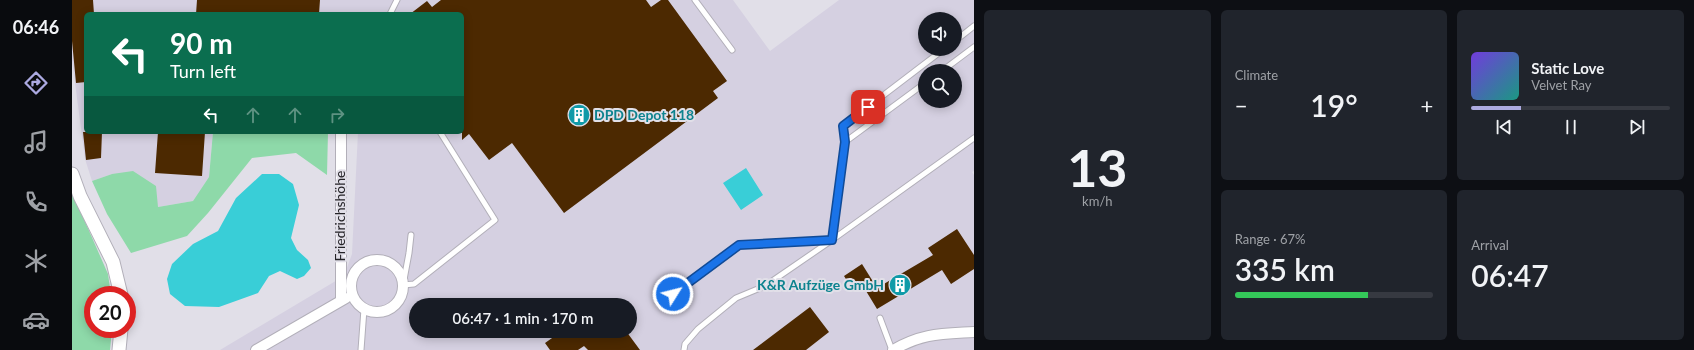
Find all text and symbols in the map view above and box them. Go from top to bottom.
map controls [918,12,962,108]
button: sound [918,12,962,56]
text: 06:46 [13,16,59,38]
text: 90 m [170,26,233,60]
icon: left [104,28,156,80]
text: Static Love [1531,59,1604,77]
text: Turn left [170,60,236,82]
button: search [918,64,962,108]
text: Climate [1235,67,1278,83]
icon: directions [22,69,50,97]
text: Velvet Ray [1531,77,1591,93]
text: 19° [1310,87,1358,123]
pin [851,90,885,124]
text: − [1235,92,1247,119]
text: + [1421,92,1433,119]
icon: arrive [857,96,879,118]
building icon: DPD Depot 118 [566,102,592,128]
icon: left [200,104,222,126]
icon: ahead [242,104,264,126]
icon: ahead [284,104,306,126]
icon: right [326,104,348,126]
place label: DPD Depot 118 [594,106,694,123]
icon: previous [1493,116,1515,138]
icon: pause [1560,116,1582,138]
icon: next [1626,116,1648,138]
icon: music [22,128,50,156]
text: 13 [1067,136,1127,198]
street label: Friedrichshöhe [331,171,348,261]
icon: phone [22,188,50,216]
text: km/h [1082,193,1113,209]
text: Range · 67% [1235,231,1305,247]
text: Arrival [1471,237,1509,253]
icon: climate [22,247,50,275]
text: 335 km [1235,251,1335,287]
text: 06:47 [1471,257,1549,293]
building icon: K&R Aufzüge GmbH [887,272,913,298]
position arrow [652,273,694,315]
place label: K&R Aufzüge GmbH [757,276,884,293]
speed limit sign: 20 [84,286,136,338]
icon: car [22,306,50,334]
text: 06:47 · 1 min · 170 m [453,309,593,327]

